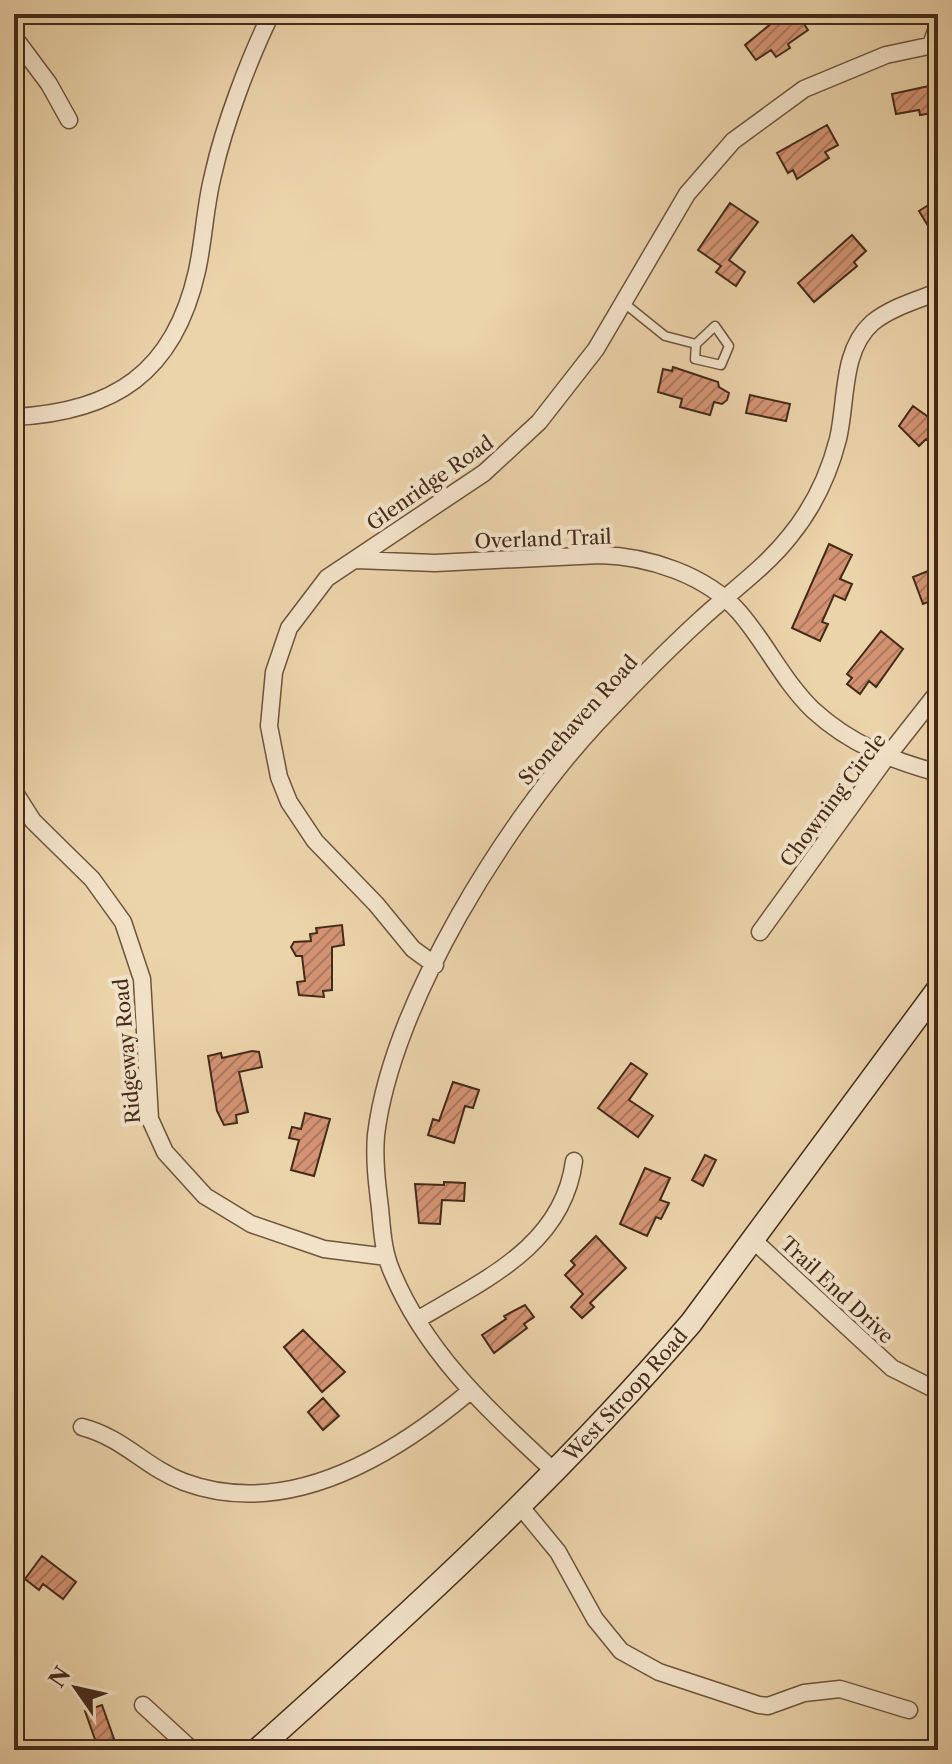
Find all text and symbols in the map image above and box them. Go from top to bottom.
street label: Glenridge Road [362,430,498,536]
street label: Overland Trail [474,525,612,553]
street label: Stonehaven Road [513,650,643,790]
street label: Chowning Circle [775,729,891,871]
street label: Ridgeway Road [109,977,145,1125]
street label: Trail End Drive [776,1232,898,1348]
street label: West Stroop Road [558,1324,692,1467]
north arrow [36,1648,116,1728]
text: N [43,1662,76,1693]

